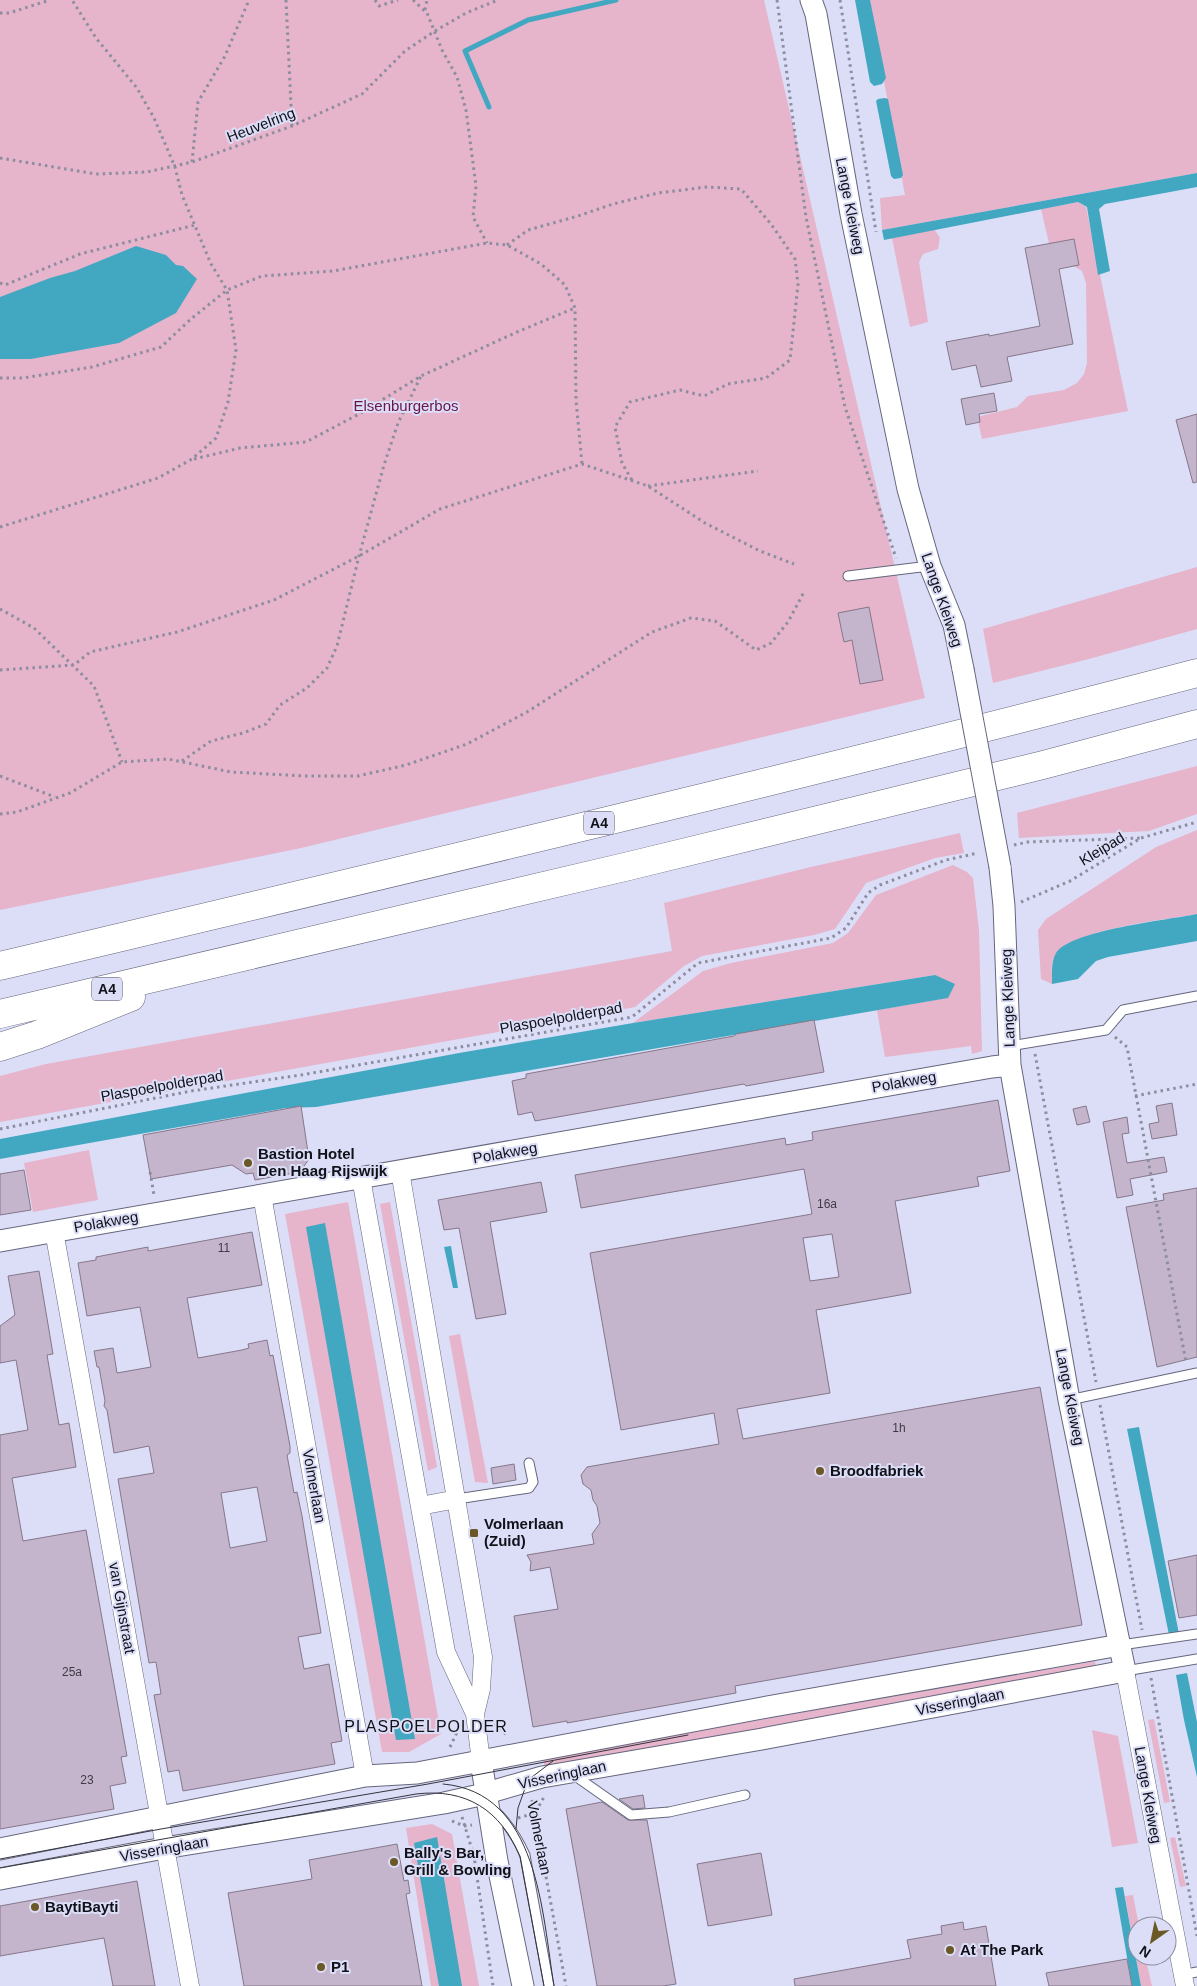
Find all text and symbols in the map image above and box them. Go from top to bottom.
street label: Heuvelring [224,104,297,145]
street label: Lange Kleiweg [833,156,868,256]
park label: Elsenburgerbos [353,397,459,414]
street label: Lange Kleiweg [918,551,967,649]
road number: A4 [584,811,614,834]
street label: Kleipad [1076,828,1128,869]
street label: Lange Kleiweg [997,949,1018,1047]
road number: A4 [92,978,122,1001]
street label: Plaspoelpolderpad [498,998,624,1037]
street label: Plaspoelpolderpad [99,1066,225,1105]
street label: Polakweg [870,1067,937,1096]
street label: Polakweg [471,1138,538,1167]
place label: Bastion Hotel Den Haag Rijswijk [258,1145,388,1179]
marker: Bastion Hotel Den Haag Rijswijk [242,1157,254,1169]
house number: 16a [817,1197,837,1211]
street label: Polakweg [72,1207,139,1236]
house number: 11 [218,1241,231,1255]
street label: Lange Kleiweg [1053,1347,1088,1447]
house number: 1h [892,1421,906,1435]
street label: Volmerlaan [300,1447,329,1524]
place label: Broodfabriek [830,1462,924,1479]
marker: Broodfabriek [814,1465,826,1477]
place label: Volmerlaan (Zuid) [484,1515,564,1549]
marker: Volmerlaan (Zuid) [468,1527,480,1539]
street label: van Gijnstraat [106,1561,139,1656]
house number: 25a [62,1665,82,1679]
street label: Visseringlaan [914,1685,1006,1718]
district label: PLASPOELPOLDER [344,1718,508,1735]
street label: Lange Kleiweg [1132,1745,1165,1845]
street label: Visseringlaan [516,1757,608,1792]
house number: 23 [80,1773,94,1787]
street label: Volmerlaan [524,1799,555,1876]
street label: Visseringlaan [118,1832,210,1865]
place label: Bally's Bar, Grill & Bowling [404,1844,512,1878]
marker: Bally's Bar, Grill & Bowling [388,1856,400,1868]
place label: BaytiBayti [45,1898,118,1915]
marker: BaytiBayti [29,1901,41,1913]
north arrow [1127,1916,1177,1966]
place label: At The Park [960,1941,1044,1958]
text: N [1136,1942,1154,1961]
marker: At The Park [944,1944,956,1956]
place label: P1 [331,1958,349,1975]
marker: P1 [315,1961,327,1973]

